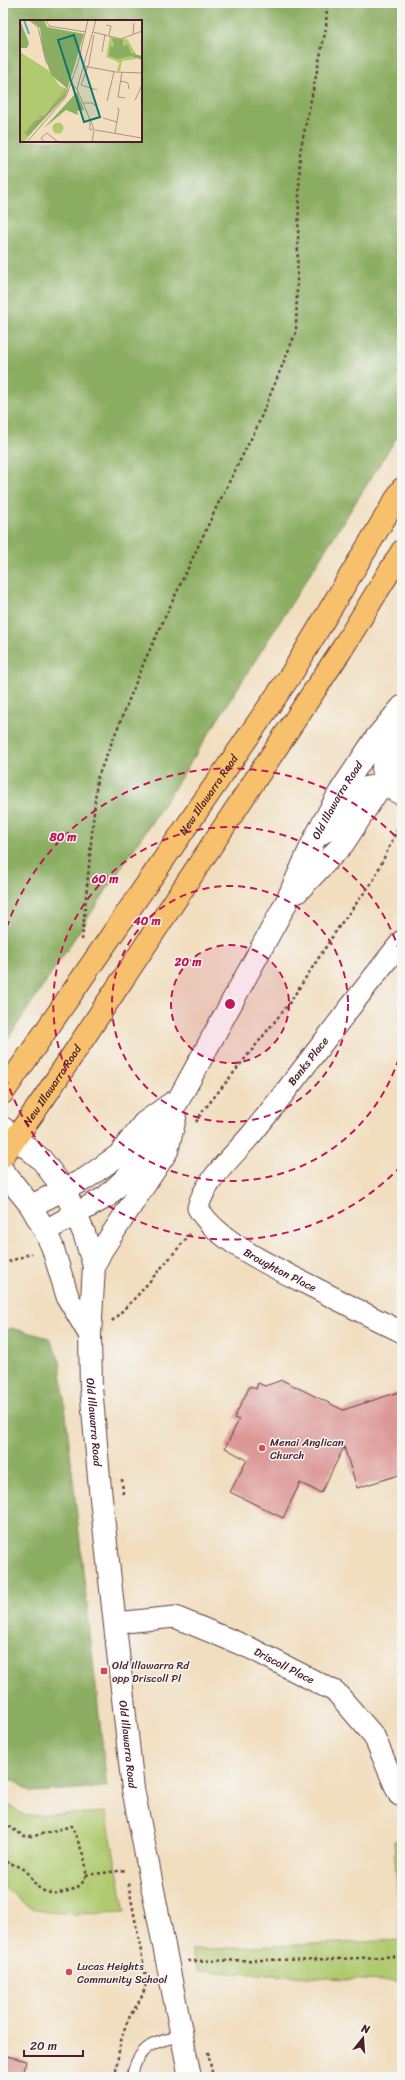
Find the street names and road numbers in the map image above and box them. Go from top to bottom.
street label: New Illawarra Road [174,750,244,839]
street label: Old Illawarra Road [307,756,369,843]
street label: Banks Place [283,1032,334,1090]
street label: New Illawarra Road [18,1040,87,1130]
street label: Broughton Place [240,1243,320,1297]
street label: Old Illawarra Road [81,1378,107,1468]
street label: Driscoll Place [250,1643,318,1690]
street label: Old Illawarra Road [113,1699,142,1790]

